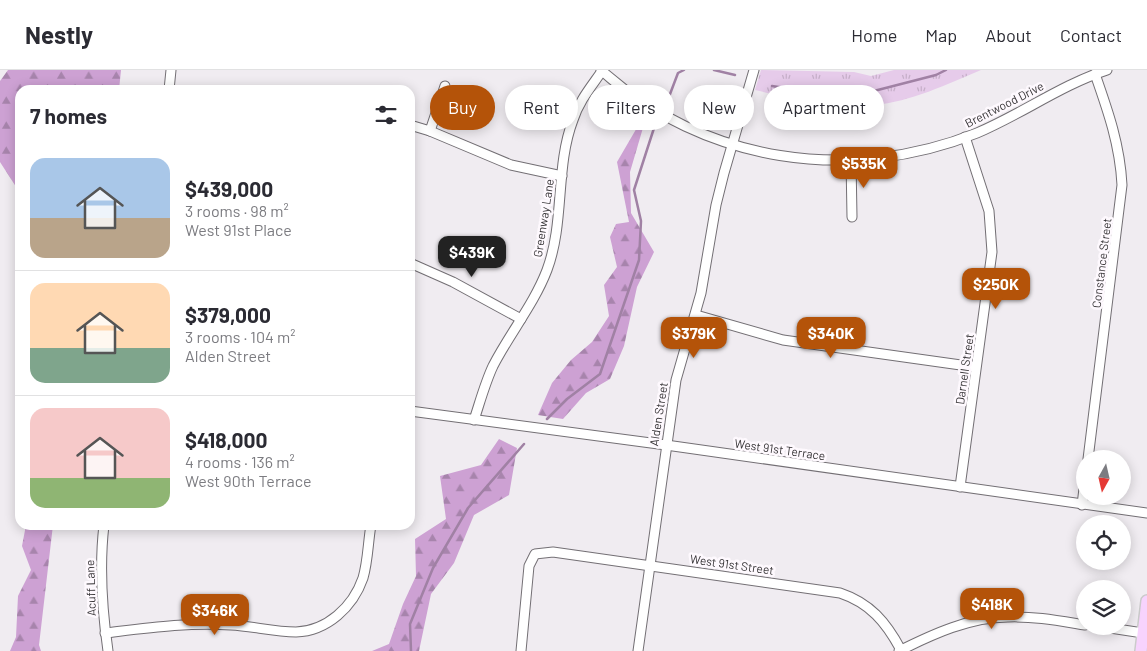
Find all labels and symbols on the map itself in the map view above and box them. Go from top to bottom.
street label: Brentwood Drive [962,78,1046,130]
pin: $535K [829,146,899,189]
street label: Greenway Lane [530,178,556,258]
street label: Constance Street [1089,217,1113,309]
pin: $439K [437,236,507,278]
pin: $250K [961,268,1031,310]
pin: $379K [659,316,729,359]
pin: $340K [796,316,866,359]
street label: Darnell Street [952,333,976,405]
street label: Alden Street [646,381,670,447]
street label: West 91st Terrace [734,436,826,462]
north arrow [1076,450,1131,505]
street label: West 91st Street [689,551,775,577]
street label: Acuff Lane [82,560,98,616]
pin: $418K [957,588,1027,630]
pin: $346K [180,594,250,636]

